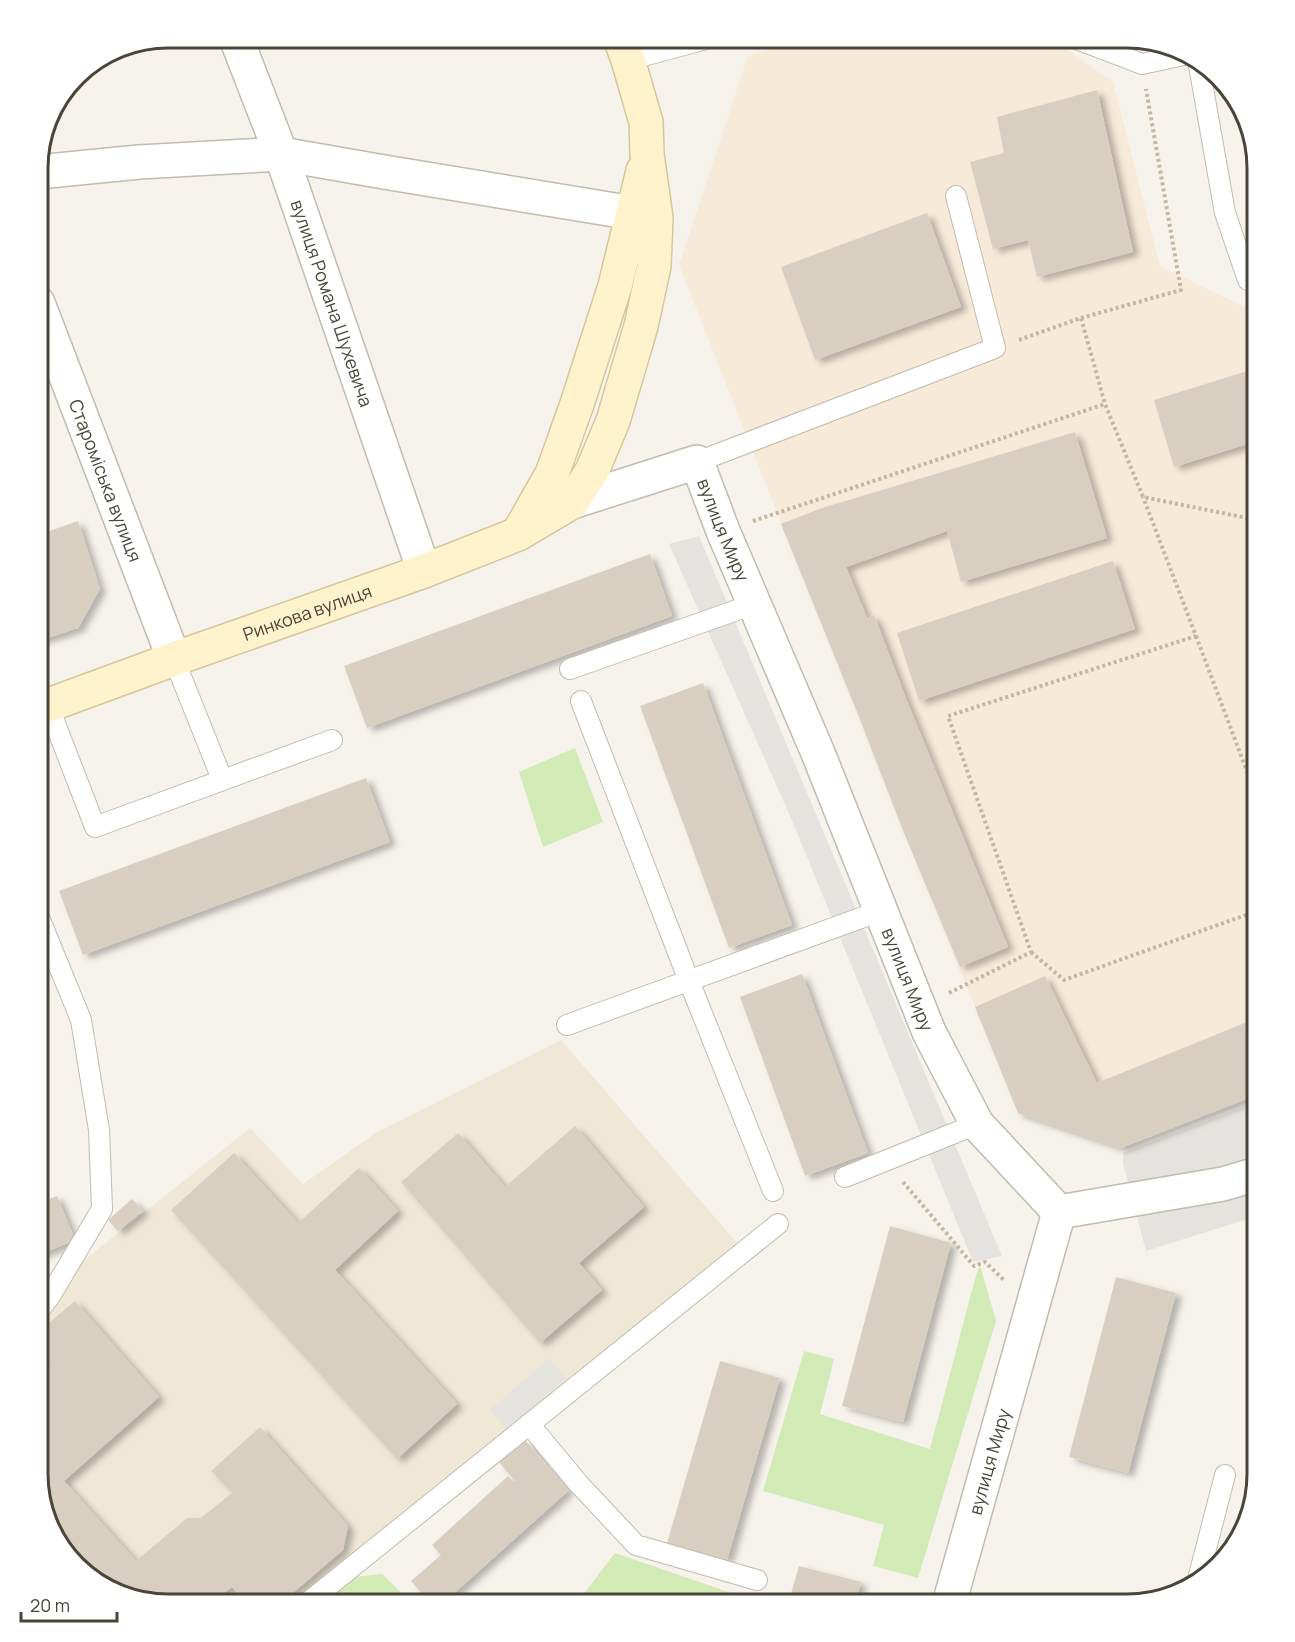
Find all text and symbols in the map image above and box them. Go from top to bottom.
street label: вулиця Романа Шухевича [285,196,379,410]
street label: Староміська вулиця [64,396,148,565]
street label: вулиця Миру [692,475,755,586]
street label: Ринкова вулиця [239,578,375,646]
street label: вулиця Миру [877,924,940,1035]
street label: вулиця Миру [963,1405,1015,1517]
scale bar [21,1585,117,1623]
text: 20 m [30,1593,70,1617]

